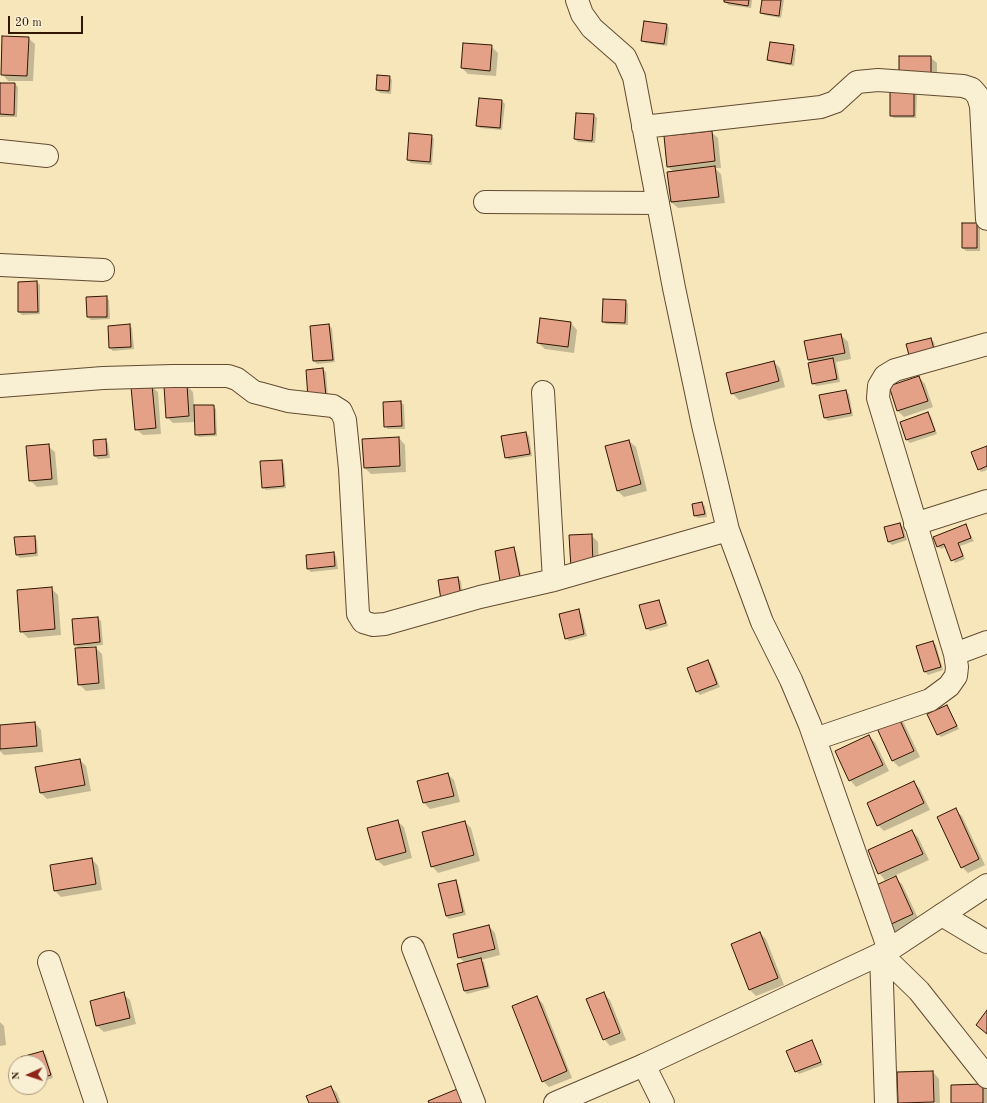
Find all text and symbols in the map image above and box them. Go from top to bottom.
scale bar [10,8,85,34]
text: 20 m [15,17,42,29]
north arrow [8,1055,48,1095]
text: N [11,1071,22,1080]

